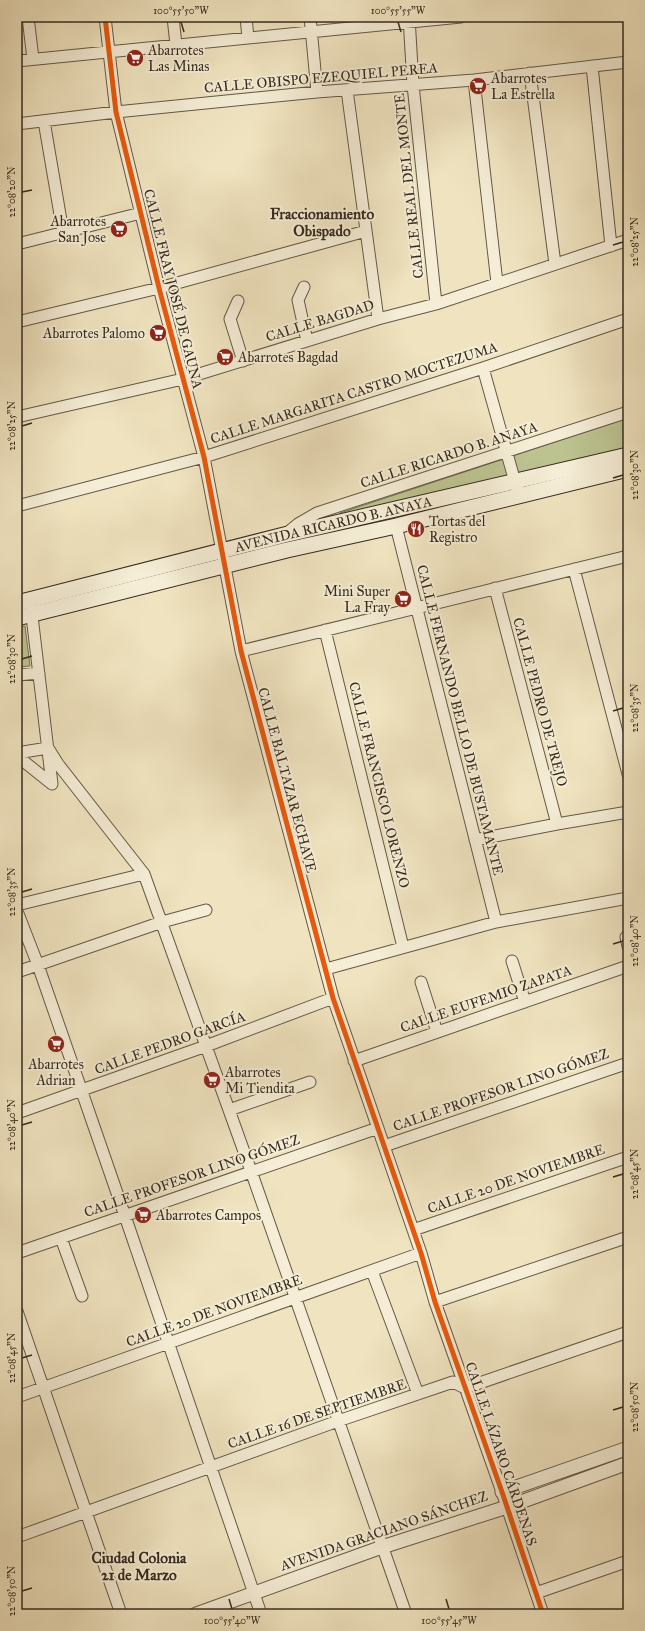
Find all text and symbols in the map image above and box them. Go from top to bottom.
text: 100°55'50"W [153,5,209,17]
text: 100°55'55"W [371,5,426,17]
place label: Abarrotes Las Minas [147,42,209,75]
supermarket icon: Abarrotes Las Minas [125,48,145,68]
street label: CALLE OBISPO EZEQUIEL PEREA [203,59,439,97]
place label: Abarrotes La Estrella [490,70,555,103]
supermarket icon: Abarrotes La Estrella [468,76,488,96]
street label: CALLE REAL DEL MONTE [391,93,427,279]
text: 22°08'20"N [6,166,18,217]
street label: CALLE FRAY JOSÉ DE GAUNA [139,187,208,391]
district label: Fraccionamiento Obispado [270,205,374,241]
place label: Abarrotes San Jose [49,213,106,247]
text: 22°08'25"N [629,217,641,267]
supermarket icon: Abarrotes San Jose [109,219,129,239]
street label: CALLE BAGDAD [264,296,376,346]
supermarket icon: Abarrotes Palomo [148,323,168,343]
place label: Abarrotes Palomo [42,325,145,342]
street label: CALLE MARGARITA CASTRO MOCTEZUMA [208,338,500,448]
supermarket icon: Abarrotes Bagdad [215,347,235,367]
place label: Abarrotes Bagdad [237,349,338,366]
text: 22°08'25"N [6,401,18,451]
street label: CALLE RICARDO B. ANAYA [358,418,540,492]
text: 22°08'30"N [629,449,641,500]
street label: AVENIDA RICARDO B. ANAYA [232,492,434,556]
place label: Tortas del Registro [429,513,486,546]
restaurant icon: Tortas del Registro [406,519,426,539]
street label: CALLE FERNANDO BELLO DE BUSTAMANTE [413,563,507,877]
place label: Mini Super La Fray [324,583,391,616]
supermarket icon: Mini Super La Fray [393,589,413,609]
street label: CALLE PEDRO DE TREJO [508,616,571,789]
text: 22°08'30"N [6,633,18,684]
street label: CALLE FRANCISCO LORENZO [345,680,413,890]
text: 22°08'35"N [629,683,641,732]
street label: CALLE BALTAZAR ECHAVE [254,686,320,874]
text: 22°08'35"N [6,867,18,916]
text: 22°08'40"N [629,915,641,967]
street label: CALLE EUFEMIO ZAPATA [398,961,575,1036]
street label: CALLE PEDRO GARCÍA [92,1006,248,1078]
supermarket icon: Abarrotes Adrian [46,1034,66,1054]
street label: CALLE PROFESOR LINO GÓMEZ [390,1043,611,1135]
place label: Abarrotes Adrian [27,1056,84,1089]
place label: Abarrotes Mi Tiendita [224,1064,295,1097]
supermarket icon: Abarrotes Mi Tiendita [202,1070,222,1090]
text: 22°08'40"N [6,1099,18,1151]
street label: CALLE PROFESOR LINO GÓMEZ [81,1129,302,1221]
street label: CALLE 20 DE NOVIEMBRE [425,1141,607,1217]
text: 22°08'45"N [629,1148,641,1199]
supermarket icon: Abarrotes Campos [133,1205,153,1225]
place label: Abarrotes Campos [155,1207,261,1224]
street label: CALLE 20 DE NOVIEMBRE [124,1271,304,1351]
text: 22°08'45"N [6,1332,18,1383]
street label: CALLE LÁZARO CÁRDENAS [462,1359,542,1548]
street label: CALLE 16 DE SEPTIEMBRE [225,1375,409,1453]
text: 22°08'50"N [629,1381,641,1432]
street label: AVENIDA GRACIANO SÁNCHEZ [276,1485,490,1575]
district label: Ciudad Colonia 21 de Marzo [92,1549,187,1584]
text: 22°08'50"N [6,1565,18,1616]
text: 100°55'40"W [204,1615,261,1627]
text: 100°55'45"W [421,1615,477,1627]

